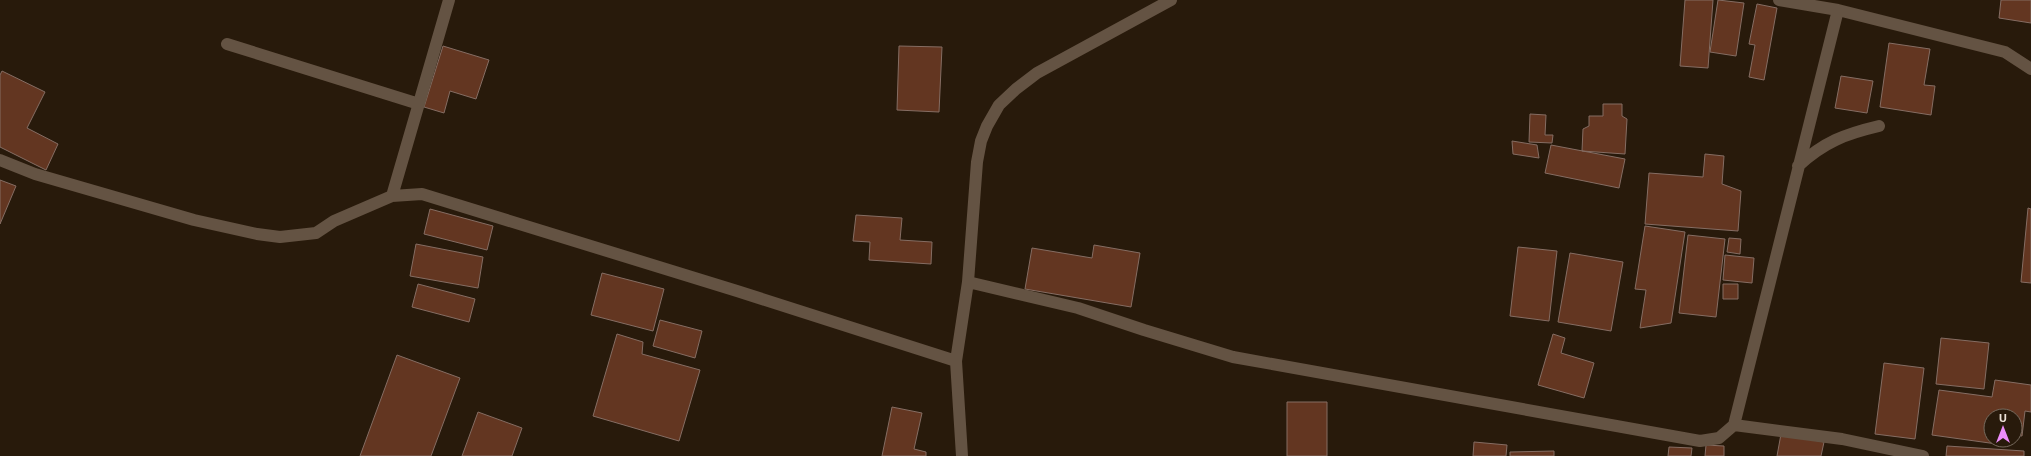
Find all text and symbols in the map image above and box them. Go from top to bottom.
north arrow [1983,408,2023,448]
text: U [1999,410,2007,425]

